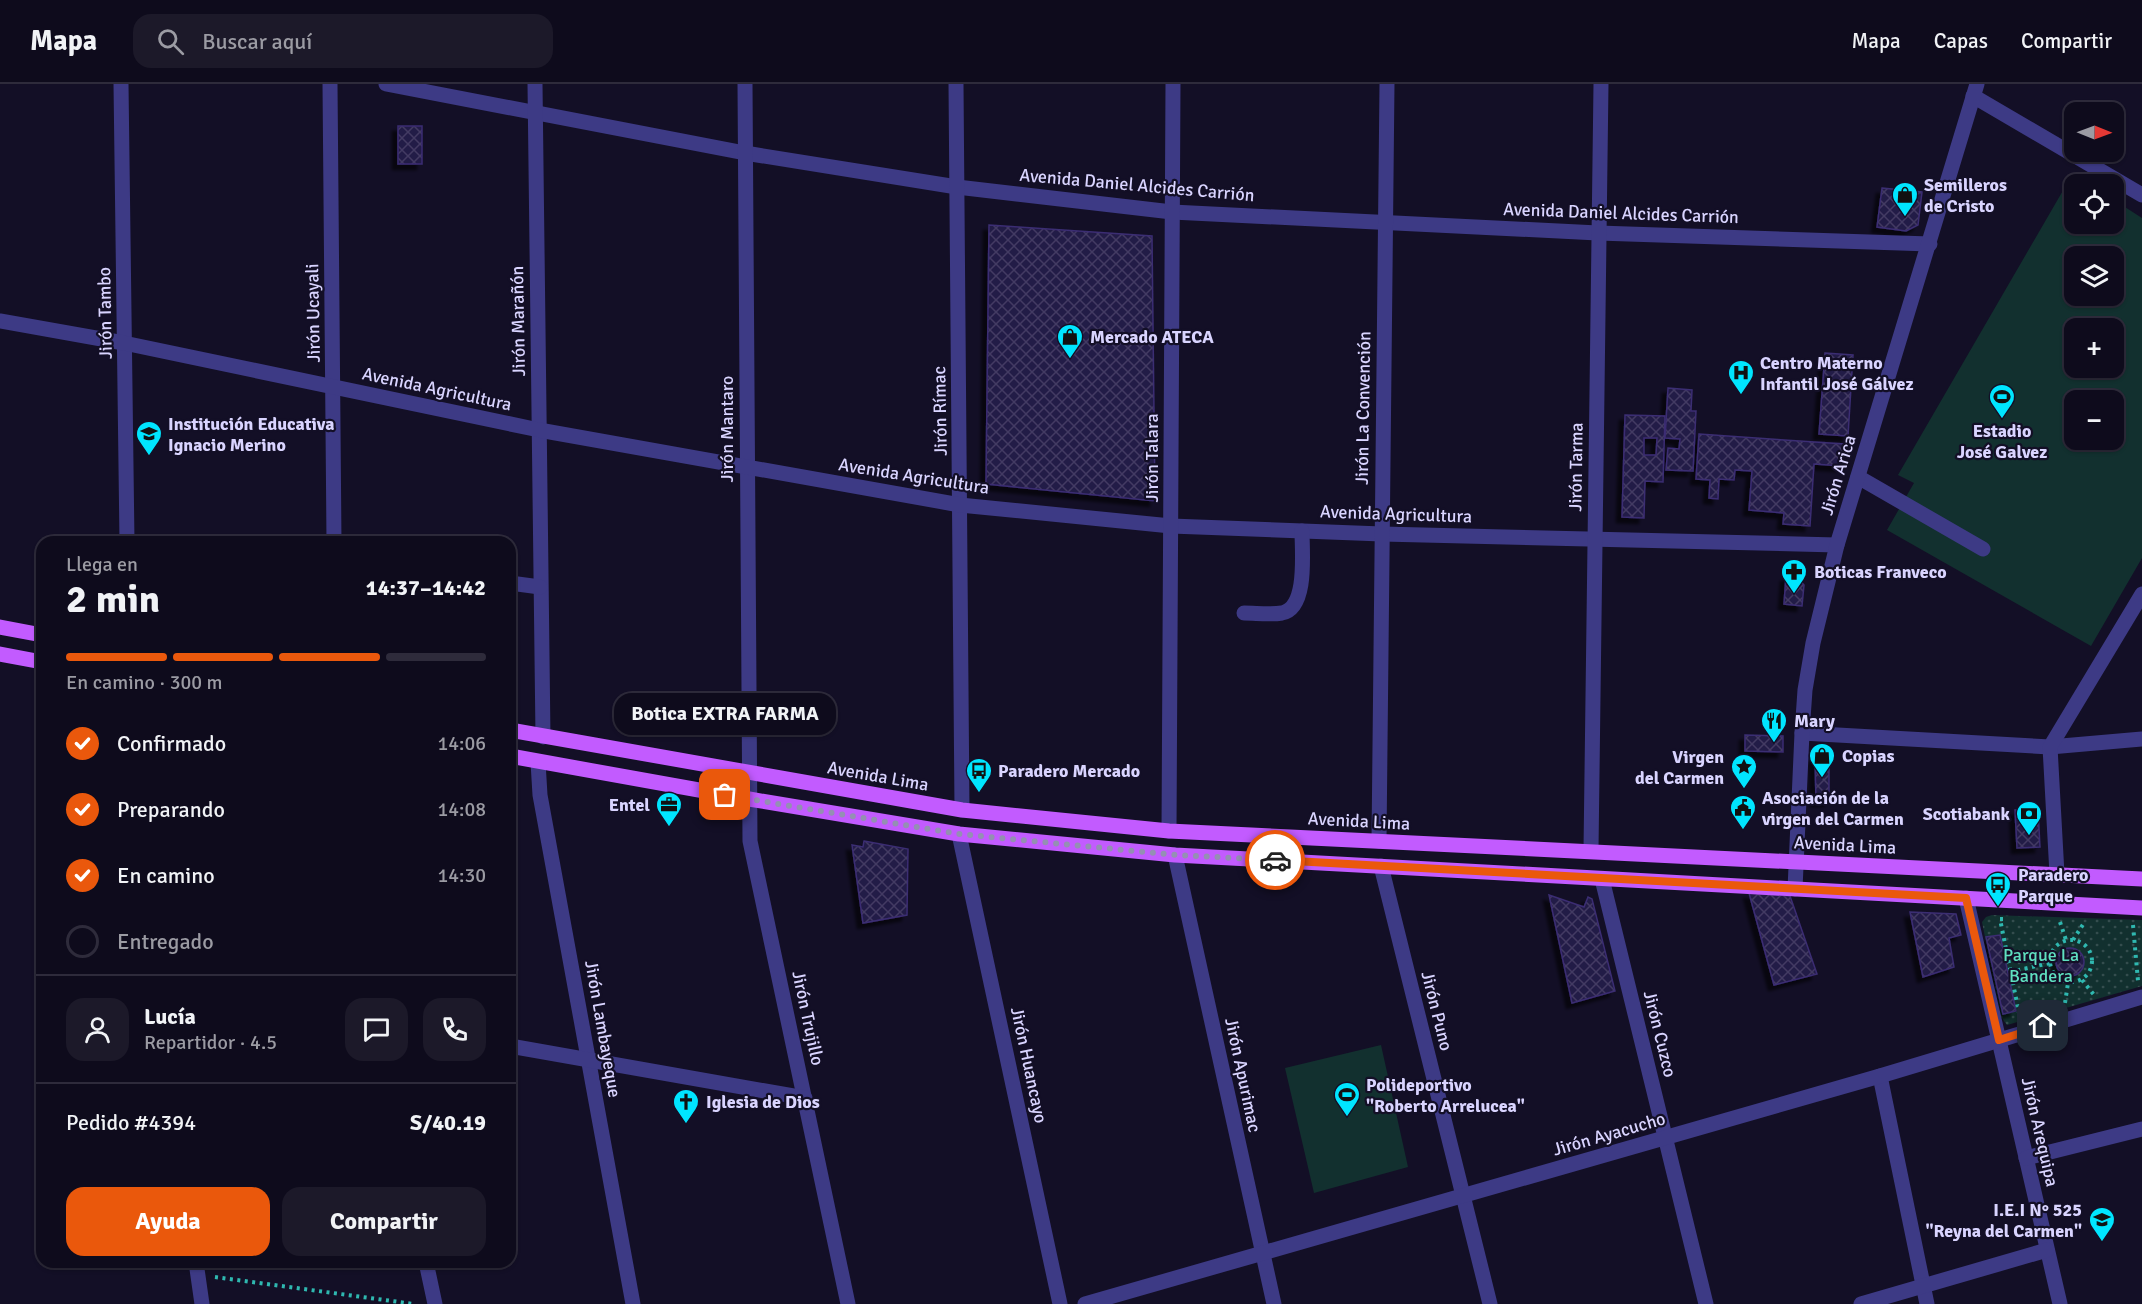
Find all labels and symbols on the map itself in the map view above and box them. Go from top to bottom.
north arrow [2064,102,2124,162]
street label: Avenida Daniel Alcides Carrión [1019,164,1255,206]
place label: Semilleros de Cristo [1924,174,2007,217]
shop icon: Semilleros de Cristo [1890,180,1920,218]
street label: Avenida Daniel Alcides Carrión [1503,198,1739,228]
street label: Jirón Ucayali [301,263,325,363]
street label: Jirón Marañón [506,265,530,377]
street label: Jirón Tambo [93,267,117,359]
shop icon: Mercado ATECA [1055,322,1085,360]
place label: Mercado ATECA [1090,326,1214,348]
street label: Jirón La Convención [1351,331,1375,485]
place label: Centro Materno Infantil José Gálvez [1760,352,1914,395]
hospital icon: Centro Materno Infantil José Gálvez [1726,358,1756,396]
street label: Avenida Agricultura [360,362,514,416]
street label: Jirón Rímac [928,366,952,456]
street label: Jirón Mantaro [716,376,738,482]
sports icon: Estadio José Galvez [1987,382,2017,420]
place label: Institución Educativa Ignacio Merino [168,413,335,456]
street label: Jirón Talara [1141,413,1163,503]
school or university icon: Institución Educativa Ignacio Merino [134,419,164,457]
place label: Estadio José Galvez [1957,420,2047,463]
street label: Jirón Tarma [1564,422,1588,512]
street label: Jirón Arica [1815,432,1861,518]
street label: Avenida Agricultura [837,453,991,499]
street label: Avenida Agricultura [1320,500,1472,528]
pharmacy icon: Boticas Franveco [1779,557,1809,595]
place label: Boticas Franveco [1814,561,1947,583]
callout: Botica EXTRA FARMA [614,693,836,735]
restaurant icon: Mary [1759,706,1789,744]
place label: Mary [1794,710,1835,732]
shop icon: Copias [1807,741,1837,779]
place label: Copias [1842,745,1895,767]
place label: Virgen del Carmen [1635,746,1724,789]
place icon: Virgen del Carmen [1729,752,1759,790]
street label: Avenida Lima [826,756,930,796]
bus stop icon: Paradero Mercado [964,756,994,794]
place label: Paradero Mercado [998,760,1140,782]
pin [699,769,750,820]
place label: Asociación de la virgen del Carmen [1761,787,1904,830]
office icon: Entel [654,790,684,828]
public building icon: Asociación de la virgen del Carmen [1728,793,1758,831]
place label: Entel [609,794,650,816]
bank icon: Scotiabank [2014,799,2044,837]
place label: Scotiabank [1923,803,2011,825]
street label: Avenida Lima [1307,807,1411,835]
courier [1245,830,1305,890]
street label: Avenida Lima [1793,831,1897,859]
place label: Paradero Parque [2018,864,2089,907]
bus stop icon: Paradero Parque [1983,870,2013,908]
park label: Parque La Bandera [2003,944,2079,987]
street label: Jirón Lambayeque [580,959,626,1099]
street label: Jirón Trujillo [787,969,829,1067]
street label: Jirón Puno [1416,969,1458,1053]
street label: Jirón Cuzco [1639,988,1681,1080]
pin [2017,1000,2068,1051]
street label: Jirón Huancayo [1006,1005,1052,1125]
street label: Jirón Apurimac [1220,1016,1266,1134]
place label: Polideportivo "Roberto Arrelucea" [1366,1074,1525,1117]
street label: Jirón Arequipa [2017,1075,2063,1189]
sports icon: Polideportivo "Roberto Arrelucea" [1332,1080,1362,1118]
church icon: Iglesia de Dios [671,1087,701,1125]
place label: Iglesia de Dios [706,1091,820,1113]
street label: Jirón Ayacucho [1550,1107,1668,1161]
place label: I.E.I N° 525 "Reyna del Carmen" [1925,1199,2082,1242]
school or university icon: I.E.I N° 525 "Reyna del Carmen" [2087,1205,2117,1243]

